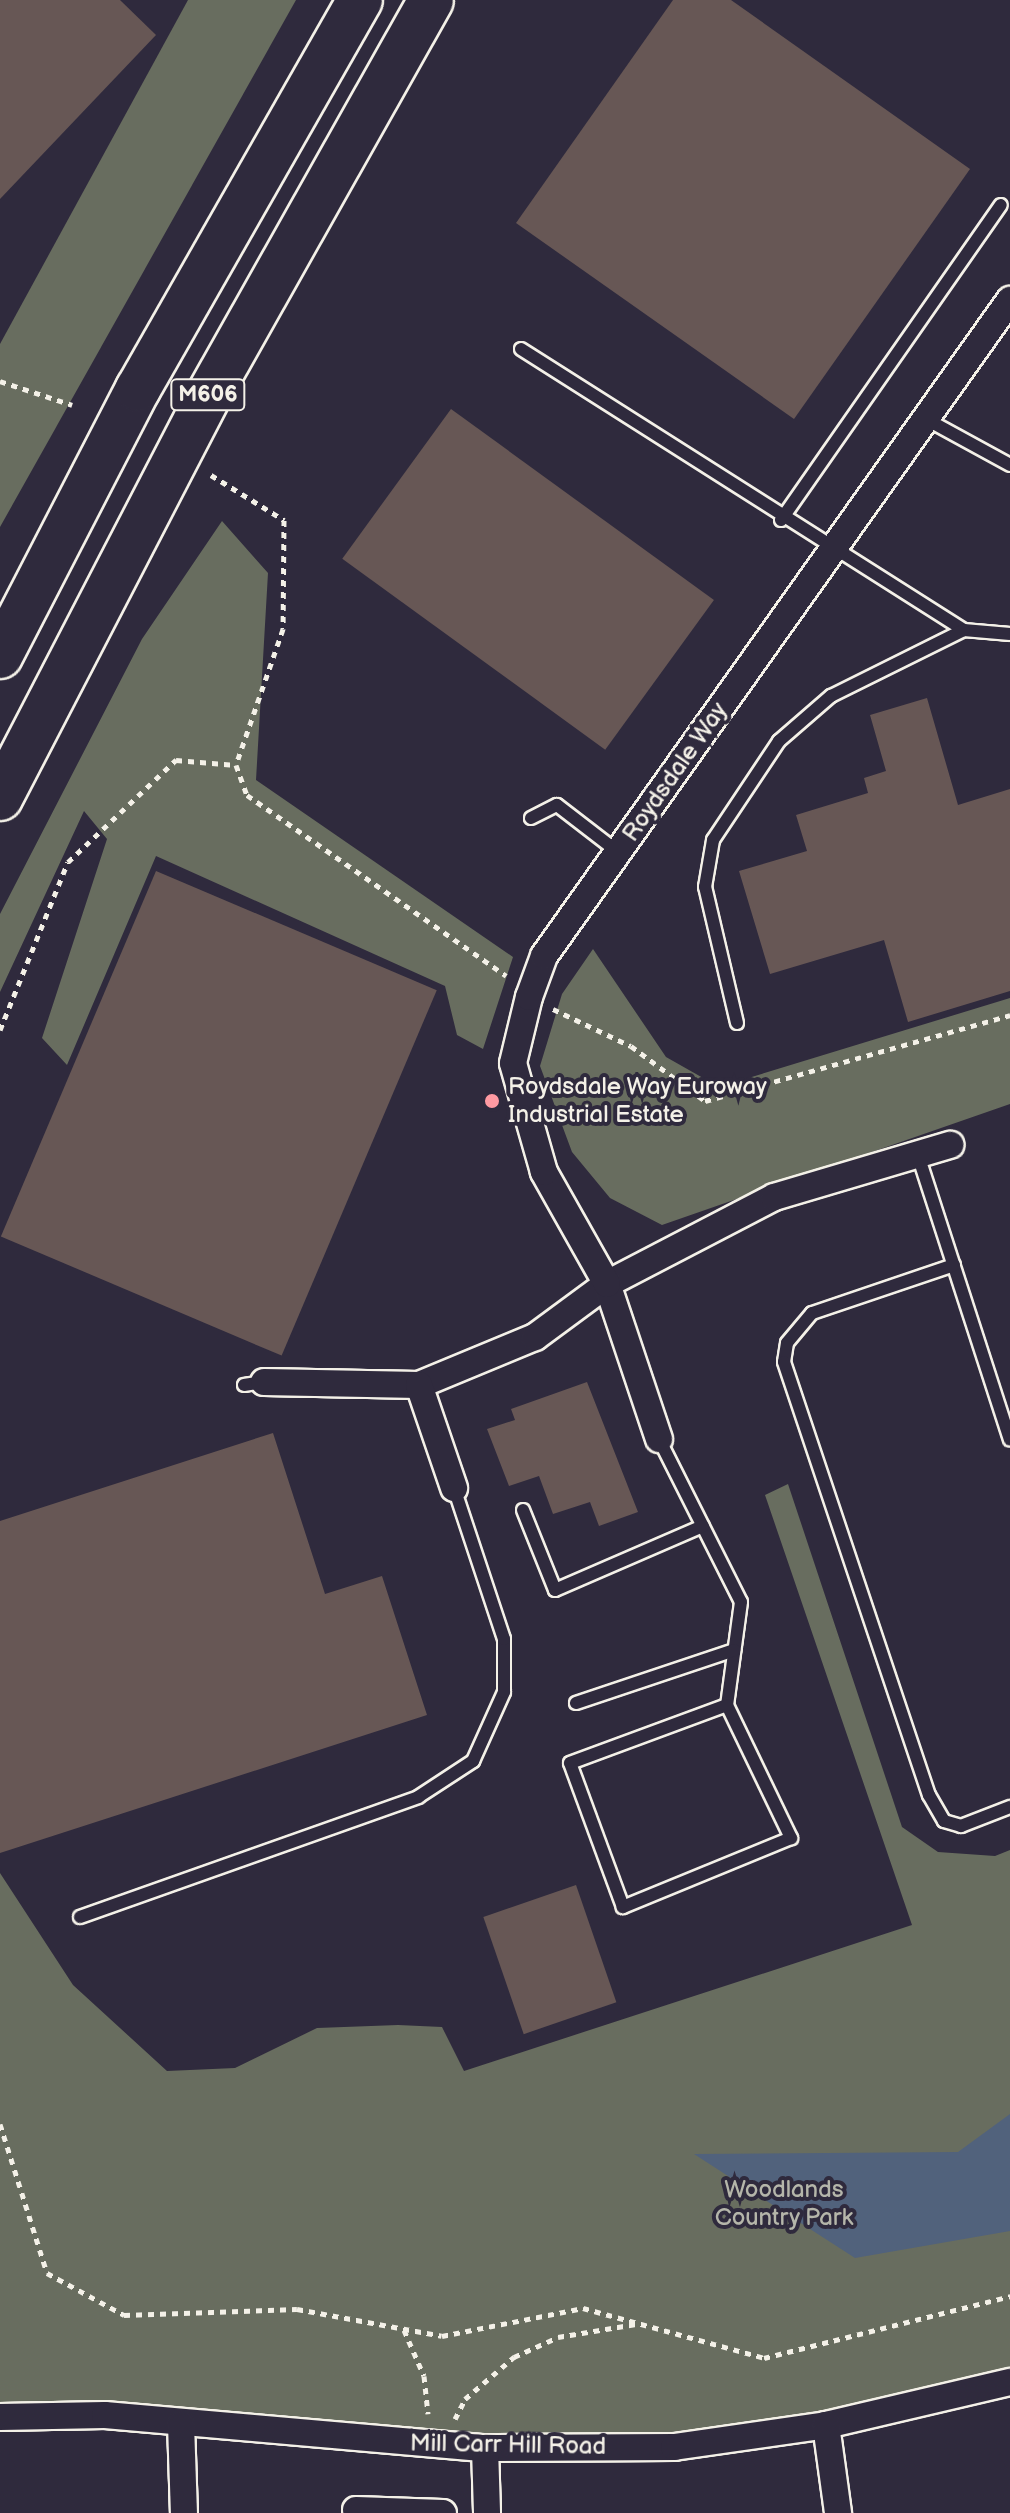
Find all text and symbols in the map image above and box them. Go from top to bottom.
road number: M606 [170,377,246,413]
street label: Roydsdale Way [616,696,734,848]
place label: Roydsdale Way Euroway Industrial Estate [508,1073,769,1129]
marker: Roydsdale Way Euroway Industrial Estate [483,1092,501,1110]
park label: Woodlands Country Park [714,2176,854,2232]
street label: Mill Carr Hill Road [410,2429,606,2461]

